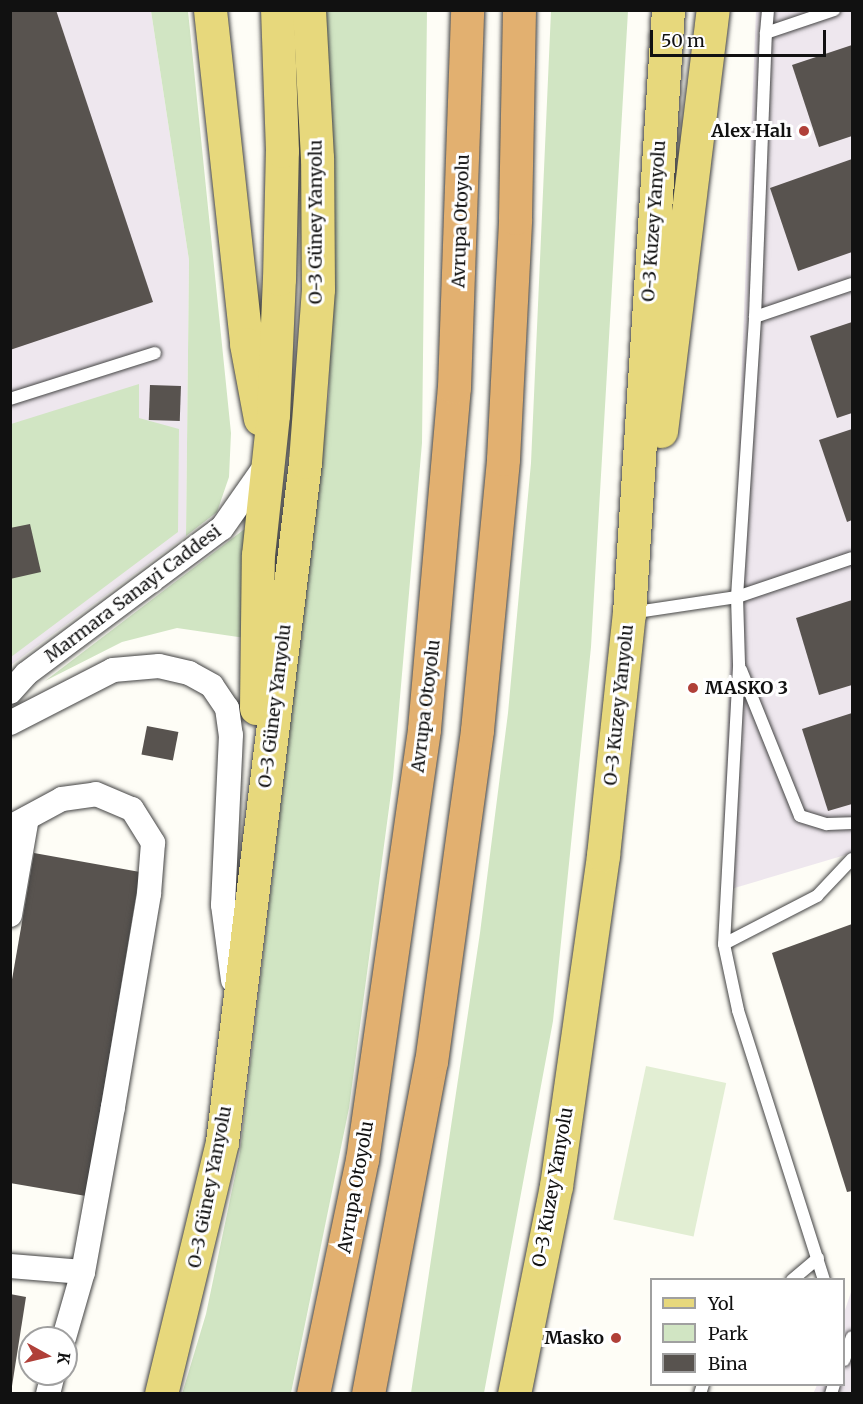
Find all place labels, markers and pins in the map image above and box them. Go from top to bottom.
place label: Alex Halı [711,120,792,142]
marker: Alex Halı [797,124,811,138]
place label: MASKO 3 [705,677,788,699]
marker: MASKO 3 [686,681,700,695]
place label: Masko [544,1327,604,1349]
marker: Masko [609,1331,623,1345]

